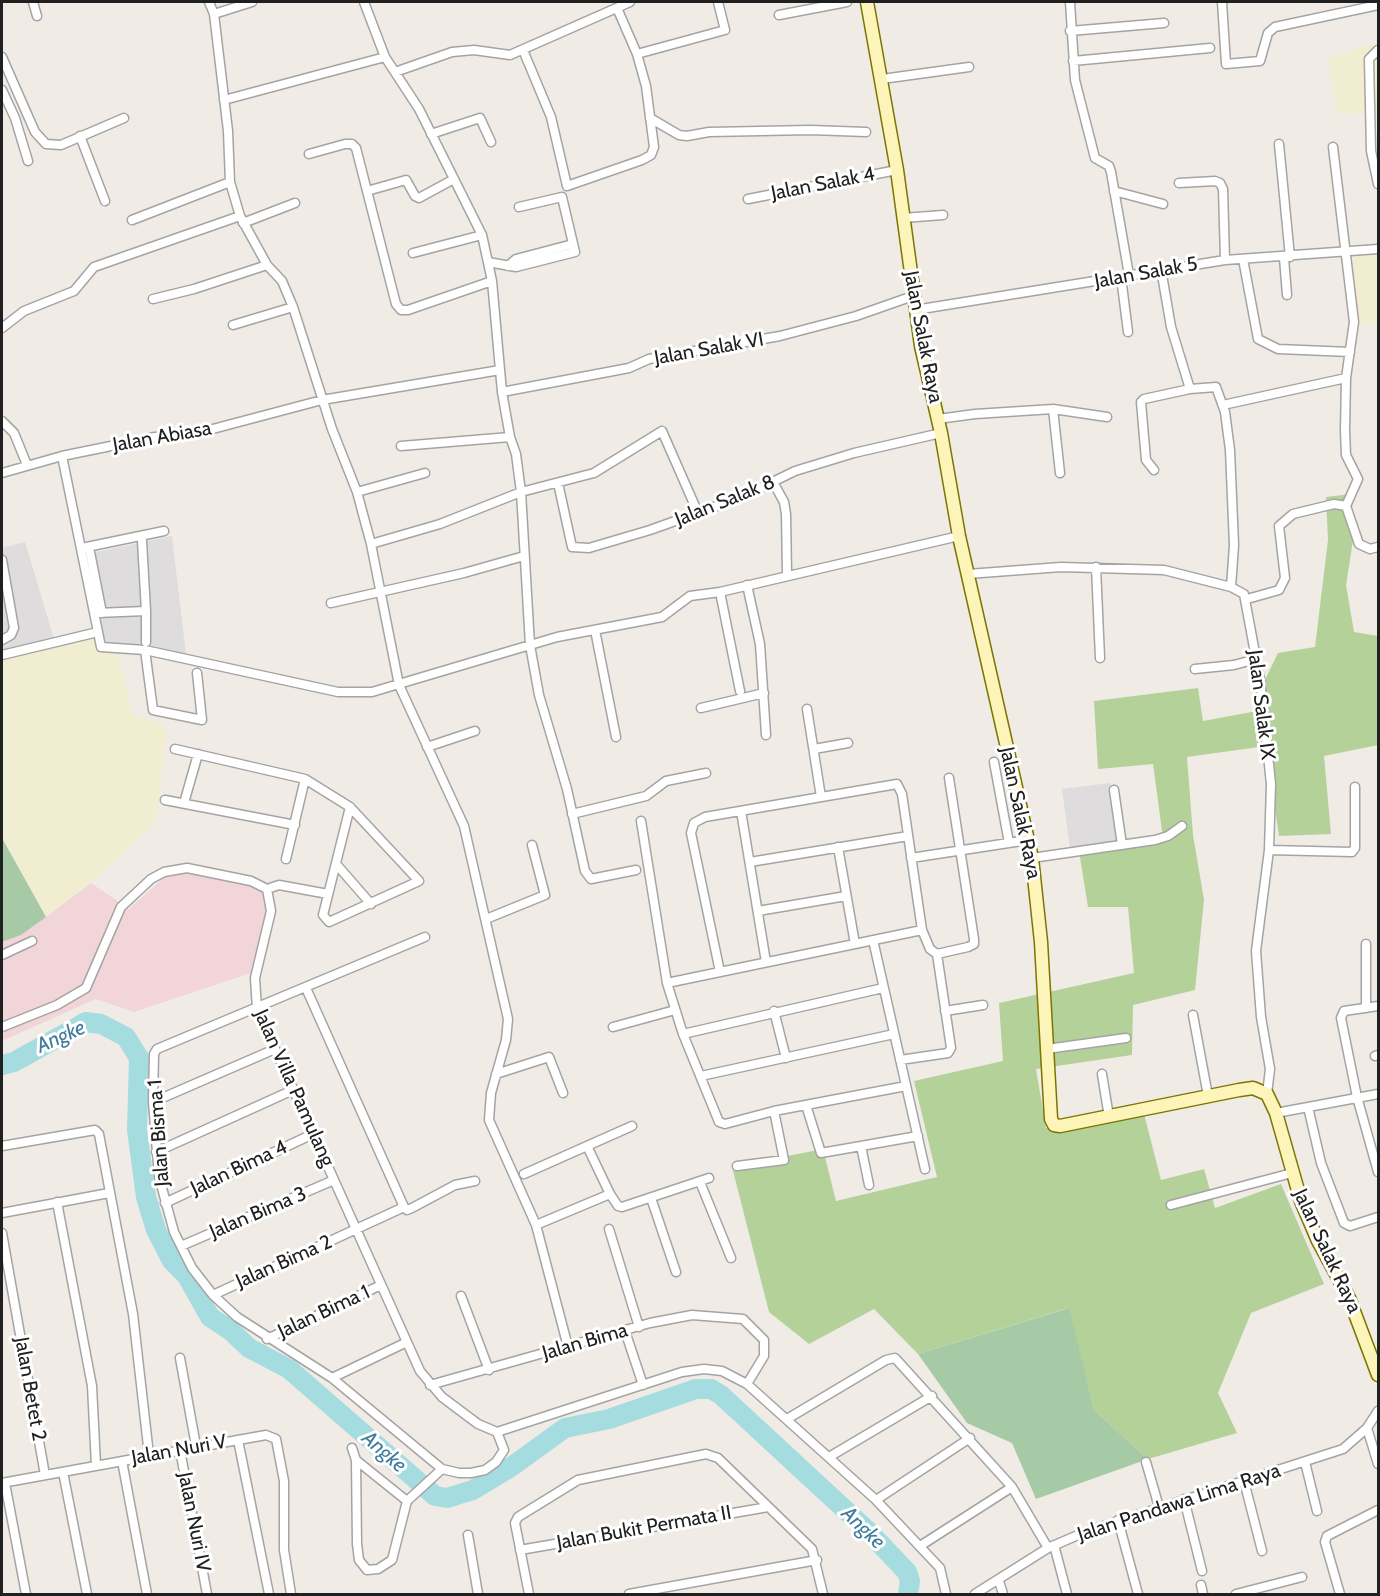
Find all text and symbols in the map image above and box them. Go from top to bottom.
street label: Jalan Salak 4 [769,162,877,206]
street label: Jalan Salak 5 [1093,252,1199,294]
street label: Jalan Salak Raya [898,269,948,405]
street label: Jalan Salak VI [652,328,766,370]
street label: Jalan Abiasa [111,417,213,457]
street label: Jalan Salak 8 [672,470,778,532]
street label: Jalan Salak IX [1242,649,1280,761]
street label: Jalan Salak Raya [994,745,1046,881]
street label: Jalan Villa Pamulang [249,1006,339,1170]
water label: Angke [33,1015,89,1059]
street label: Jalan Bisma 1 [143,1079,175,1187]
street label: Jalan Bima 4 [187,1135,291,1201]
street label: Jalan Bima 3 [206,1182,310,1244]
street label: Jalan Salak Raya [1288,1185,1366,1317]
street label: Jalan Bima 2 [232,1230,336,1294]
street label: Jalan Bima 1 [274,1280,374,1344]
street label: Jalan Bima [540,1318,630,1366]
street label: Jalan Betet 2 [9,1335,51,1443]
water label: Angke [357,1426,411,1478]
street label: Jalan Nuri V [130,1430,228,1470]
street label: Jalan Pandawa Lima Raya [1074,1459,1284,1547]
street label: Jalan Nuri IV [173,1470,215,1574]
street label: Jalan Bukit Permata II [555,1501,733,1555]
water label: Angke [836,1501,890,1555]

